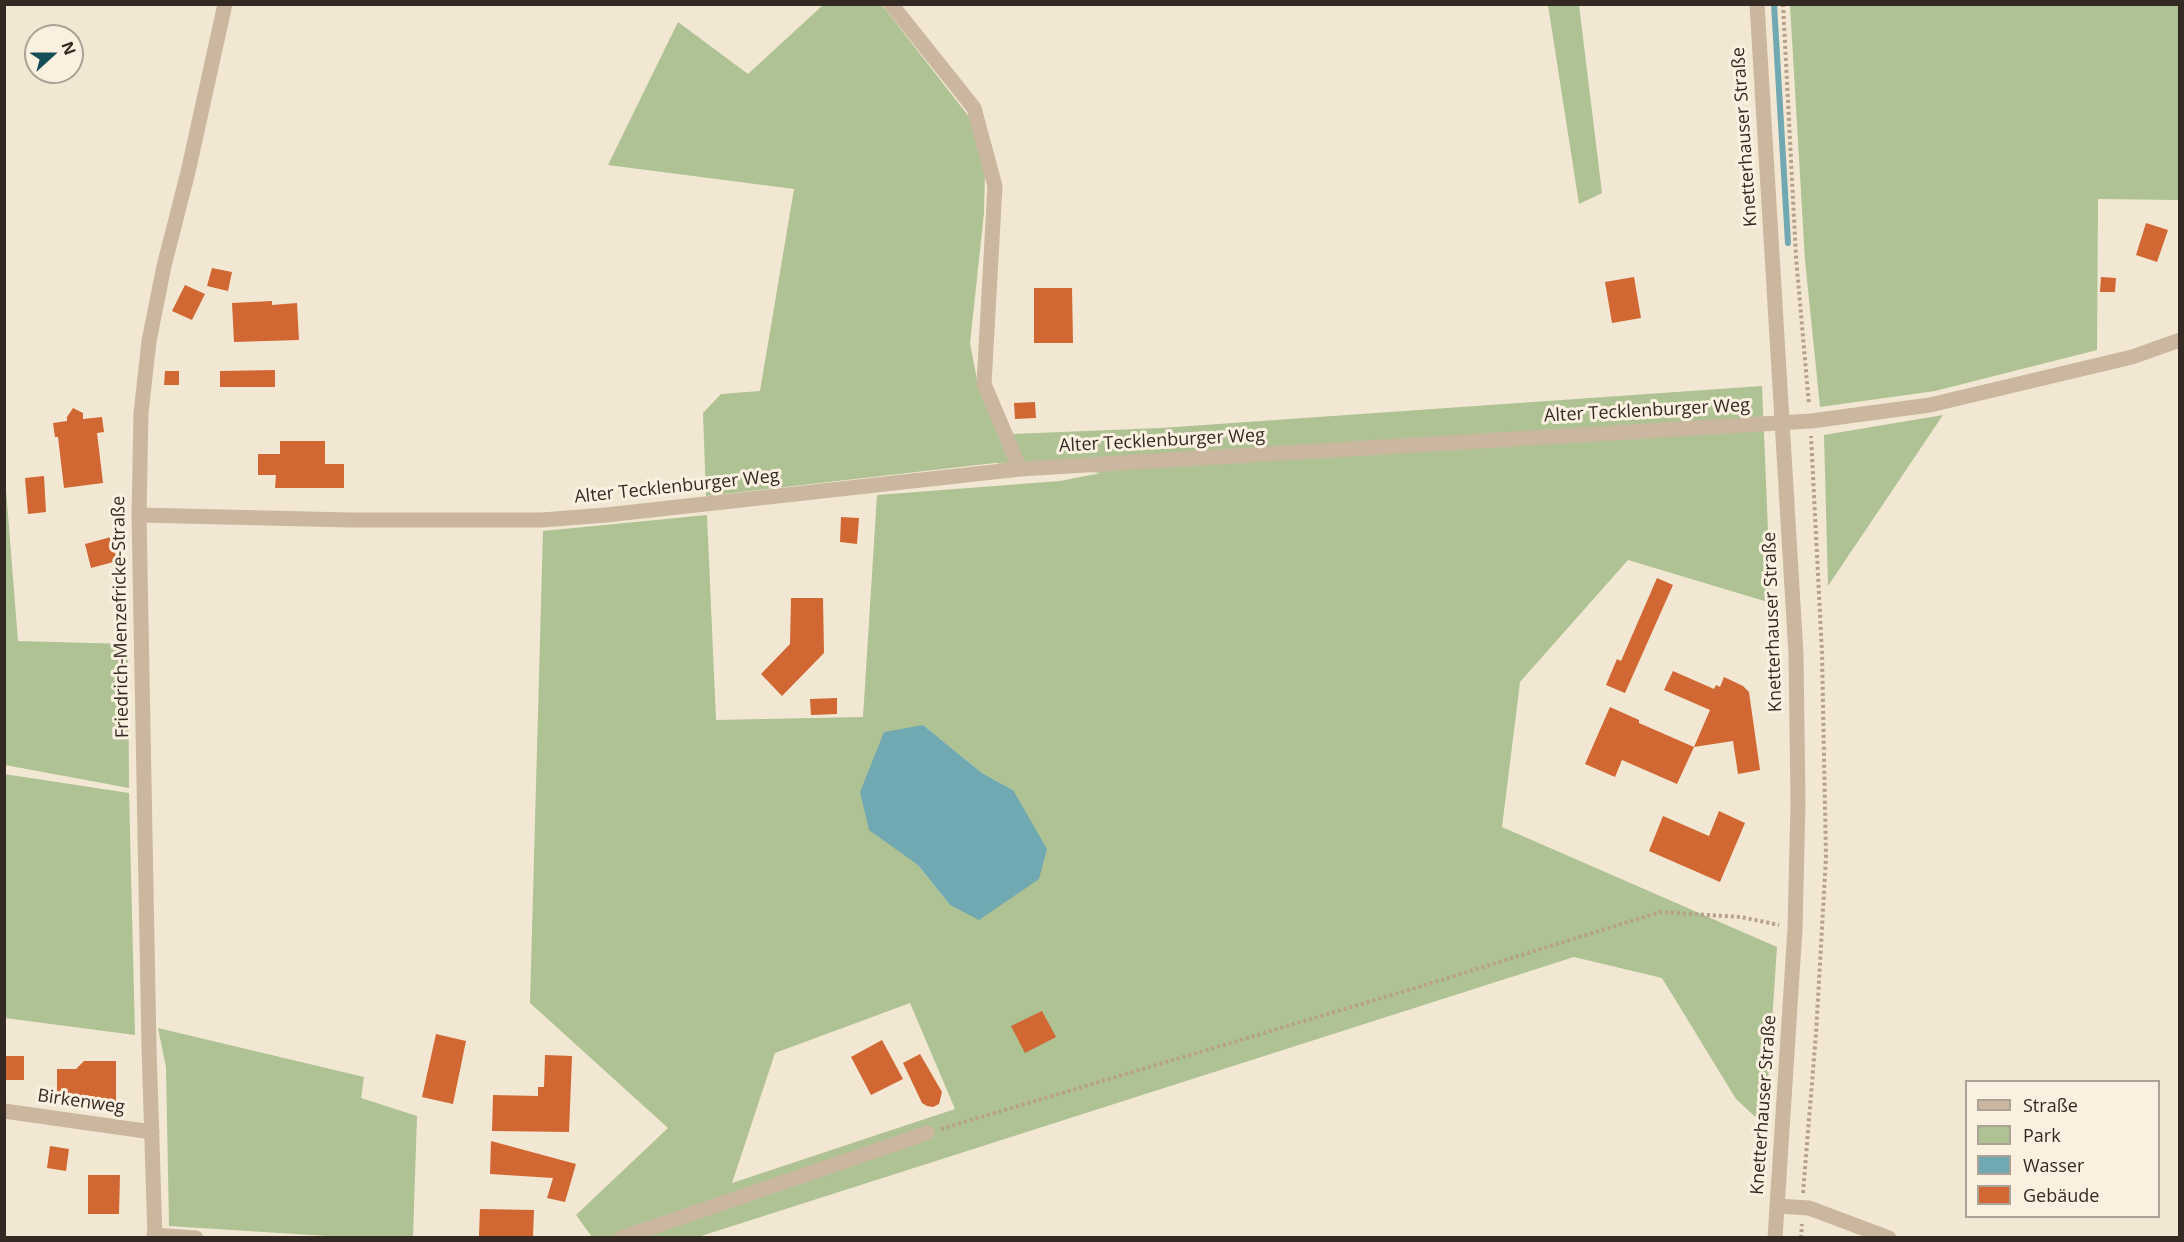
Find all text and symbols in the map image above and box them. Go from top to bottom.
north arrow [24,24,84,84]
text: N [56,38,82,58]
street label: Knetterhauser Straße [1728,46,1762,228]
street label: Alter Tecklenburger Weg [1544,395,1750,427]
street label: Alter Tecklenburger Weg [1059,425,1265,457]
street label: Alter Tecklenburger Weg [573,465,781,509]
street label: Friedrich-Menzefricke-Straße [108,496,134,738]
street label: Knetterhauser Straße [1759,532,1787,712]
street label: Knetterhauser Straße [1747,1014,1781,1196]
legend [1965,1080,2160,1218]
street label: Birkenweg [36,1085,126,1119]
text: Straße [2023,1093,2078,1117]
text: Park [2023,1123,2061,1147]
text: Wasser [2023,1153,2084,1177]
text: Gebäude [2023,1183,2099,1207]

